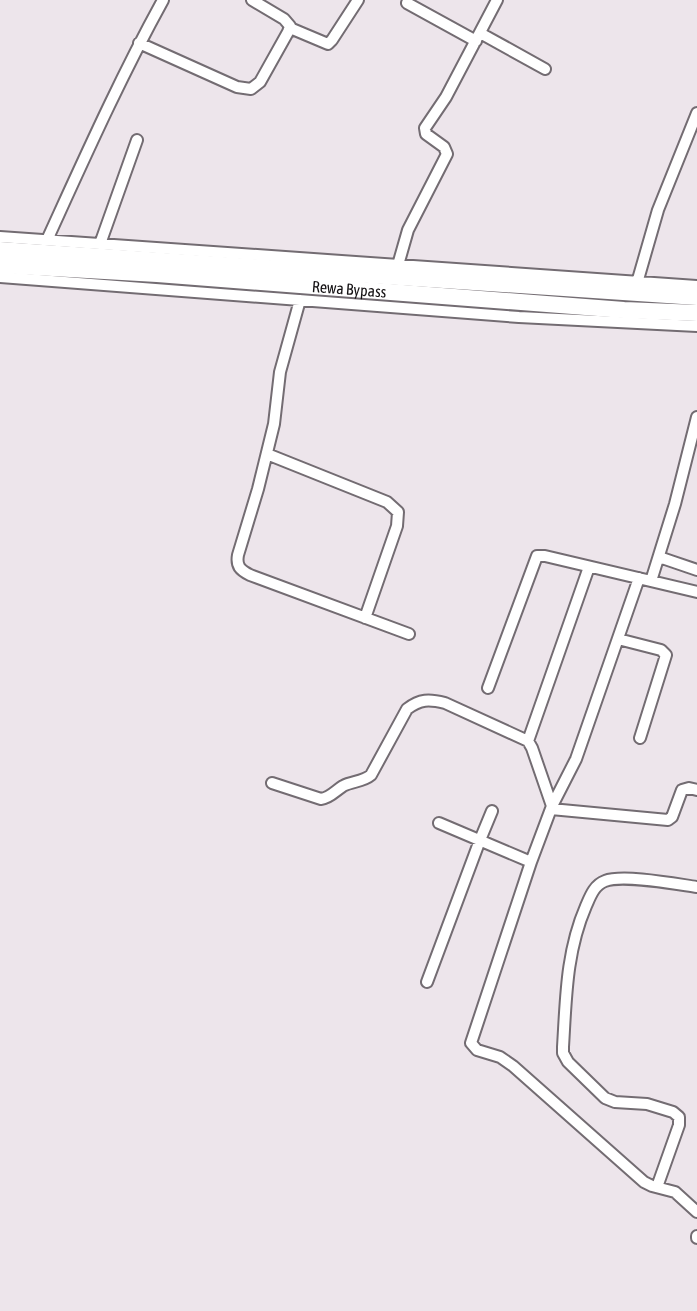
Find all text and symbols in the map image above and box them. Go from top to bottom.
street label: Rewa Bypass [311,277,387,301]

